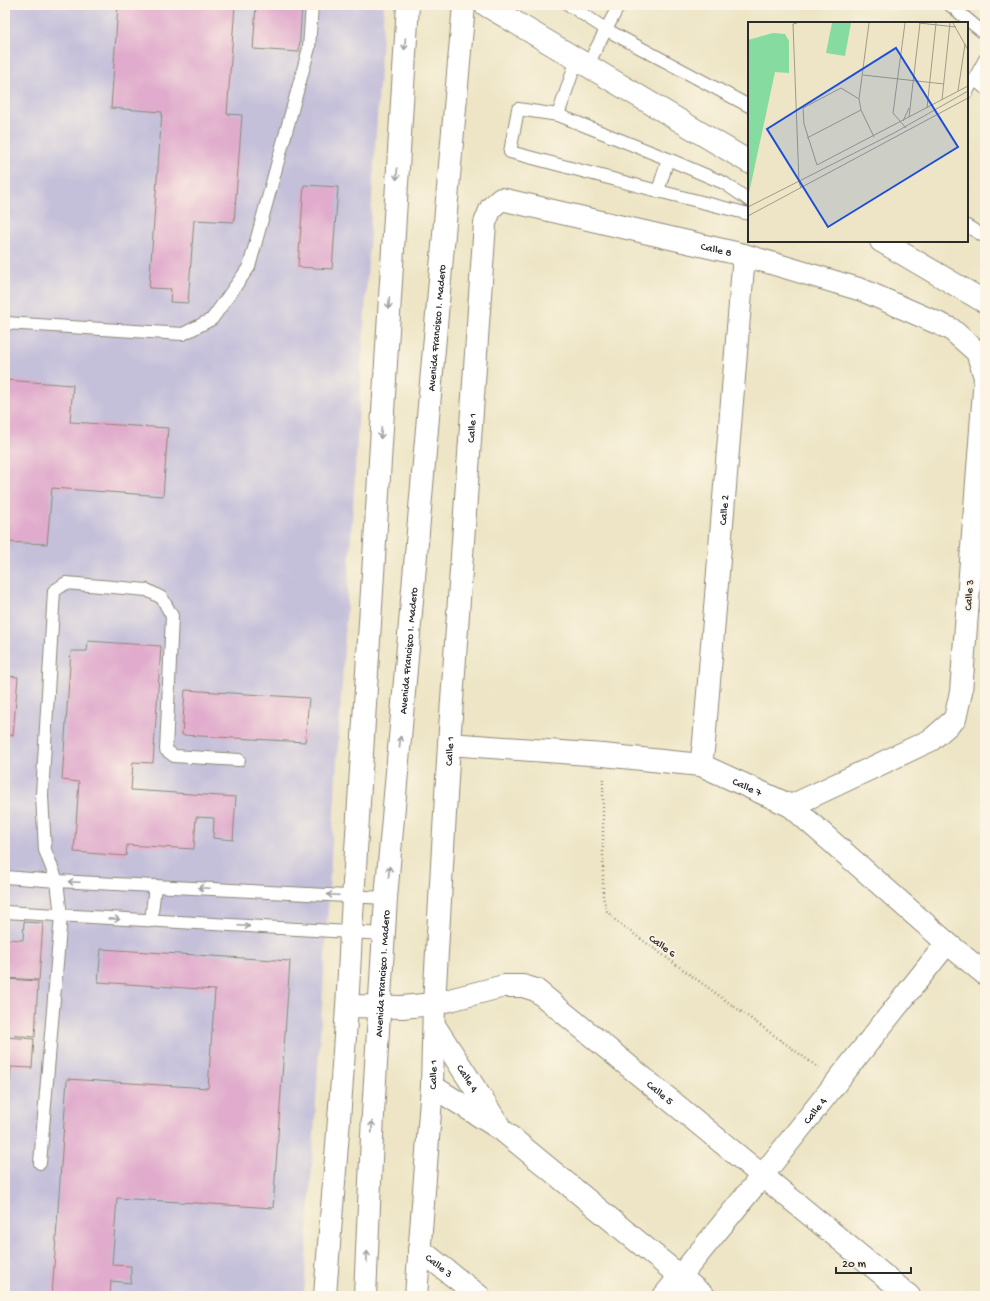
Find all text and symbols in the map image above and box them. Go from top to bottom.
inset map [748,22,968,242]
one-way arrow [402,37,409,50]
one-way arrow [394,167,401,180]
street label: Calle 8 [699,241,733,260]
street label: Avenida Francisco I. Madero [426,264,449,392]
one-way arrow [386,296,393,309]
street label: Calle 1 [466,413,480,443]
one-way arrow [378,426,385,439]
street label: Calle 2 [718,494,732,526]
street label: Calle 3 [963,579,977,611]
street label: Avenida Francisco I. Madero [398,586,421,715]
one-way arrow [396,736,404,749]
street label: Calle 1 [444,736,458,766]
street label: Calle 7 [730,776,763,800]
one-way arrow [385,866,392,879]
one-way arrow [68,878,81,886]
one-way arrow [198,885,211,892]
one-way arrow [327,892,340,899]
street label: Avenida Francisco I. Madero [374,909,393,1037]
one-way arrow [107,916,120,923]
one-way arrow [237,923,250,930]
street label: Calle 6 [646,933,678,961]
street label: Calle 1 [428,1060,441,1090]
street label: Calle 4 [453,1063,480,1096]
street label: Calle 5 [643,1079,675,1108]
street label: Calle 4 [802,1095,830,1127]
one-way arrow [368,1121,376,1134]
scale bar [836,1249,911,1275]
one-way arrow [363,1251,371,1264]
street label: Calle 3 [422,1252,454,1281]
text: 20 m [842,1258,867,1272]

